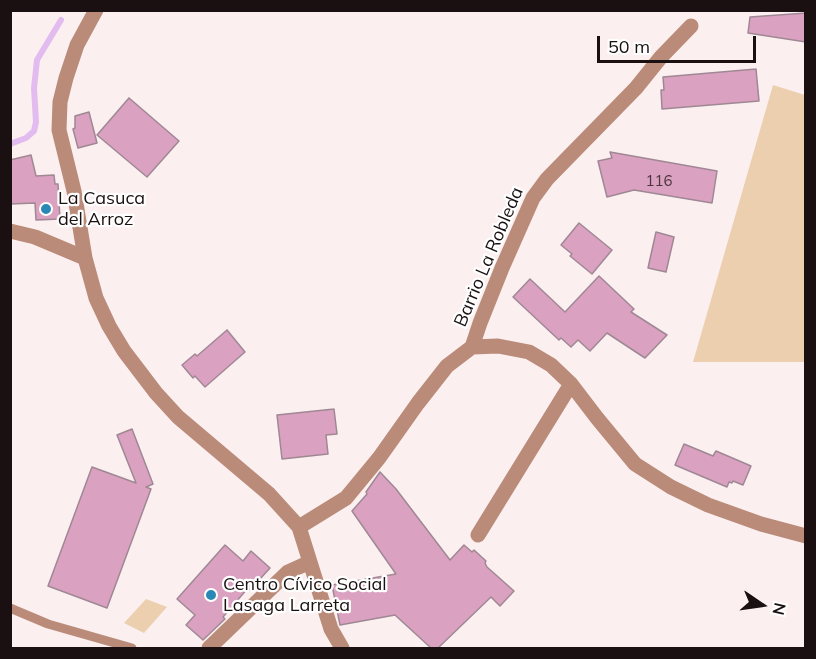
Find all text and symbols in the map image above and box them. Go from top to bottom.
scale bar [600,24,759,62]
text: 50 m [608,35,650,58]
house number: 116 [646,172,672,190]
street label: Barrio La Robleda [450,184,528,330]
place label: La Casuca del Arroz [58,188,145,230]
marker: La Casuca del Arroz [39,202,53,216]
place label: Centro Cívico Social Lasaga Larreta [223,574,387,616]
north arrow [732,575,792,635]
marker: Centro Cívico Social Lasaga Larreta [204,588,218,602]
text: N [768,601,791,617]

